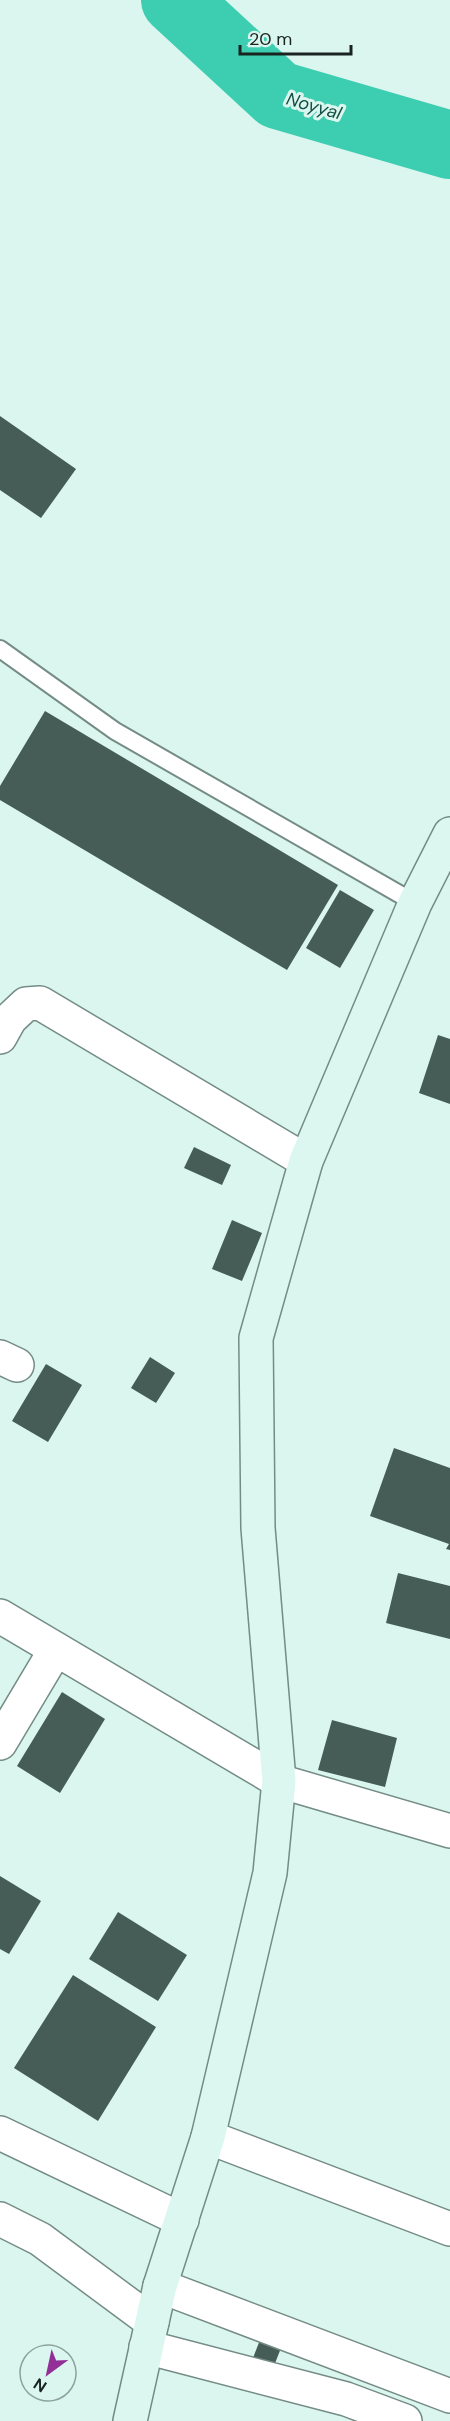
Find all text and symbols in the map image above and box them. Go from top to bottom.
scale bar [240,18,351,56]
text: 20 m [249,27,292,51]
water label: Noyyal [284,87,345,126]
north arrow [18,2343,78,2403]
text: N [29,2373,51,2397]

